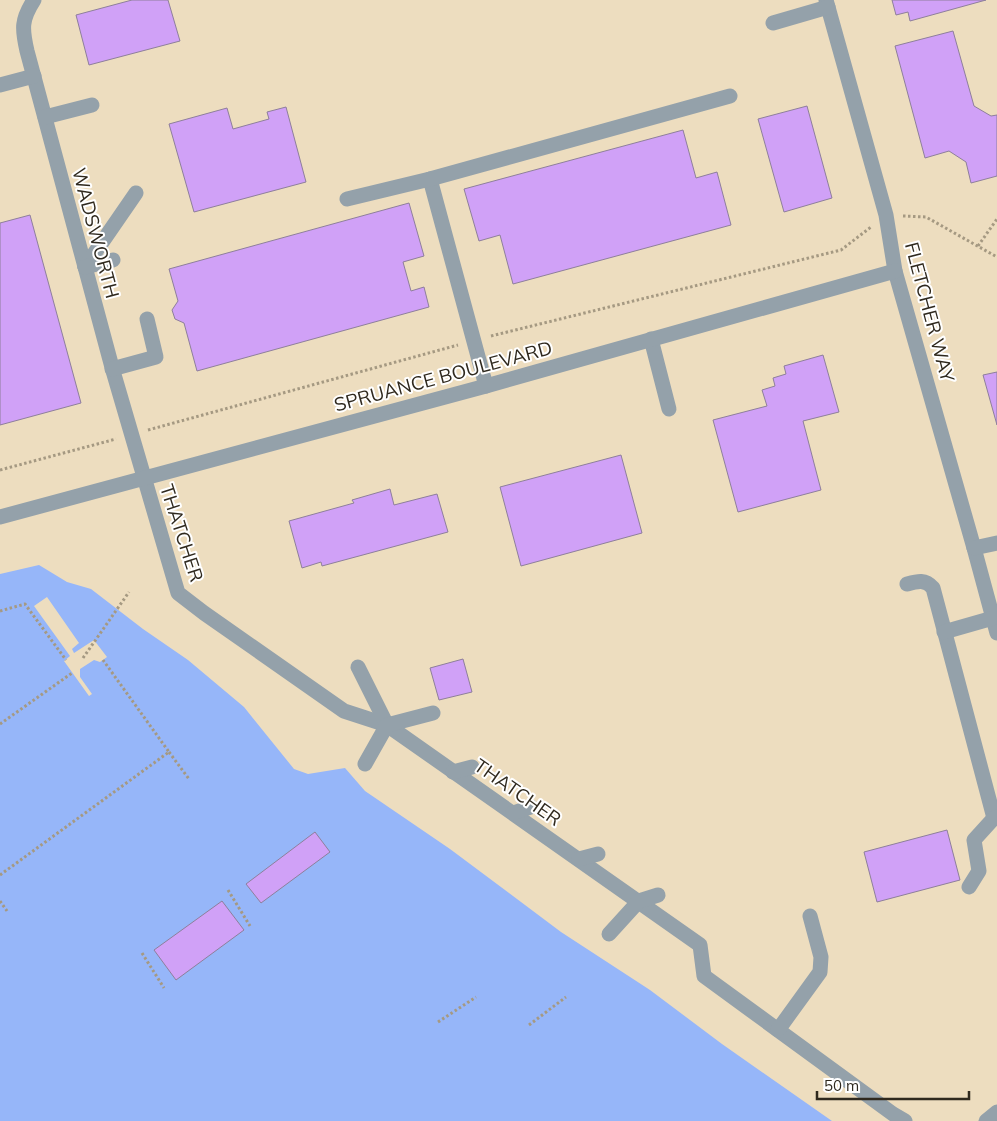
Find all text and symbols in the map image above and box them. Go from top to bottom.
street label: WADSWORTH [67,165,125,301]
street label: FLETCHER WAY [900,239,960,385]
street label: SPRUANCE BOULEVARD [331,335,555,417]
street label: THATCHER [155,481,209,585]
street label: THATCHER [470,753,566,831]
scale bar [817,1068,970,1100]
text: 50 m [824,1076,859,1095]

